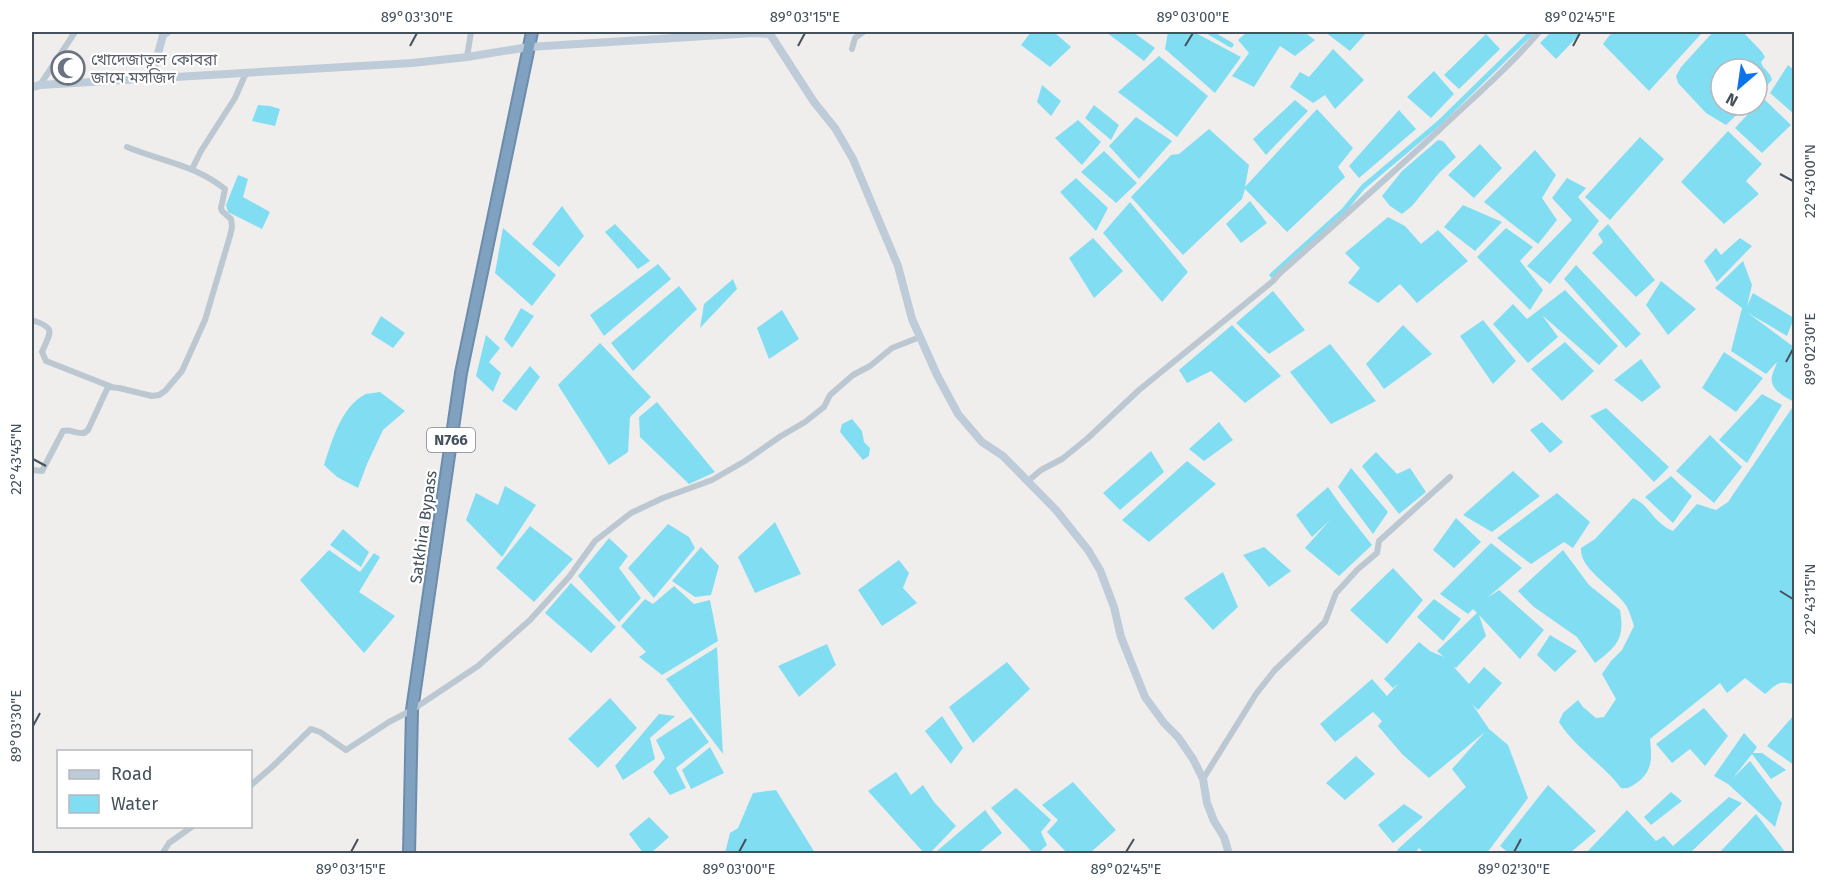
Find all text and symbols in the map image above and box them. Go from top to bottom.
text: 89°03'30"E [381,8,453,26]
text: 89°03'15"E [770,8,840,26]
text: 89°03'00"E [1156,8,1230,26]
text: 89°02'45"E [1545,8,1615,26]
mosque icon: খোদেজাতুল কোবরা জামে মসজিদ [50,50,86,86]
place label: খোদেজাতুল কোবরা জামে মসজিদ [90,50,218,87]
north arrow [1709,57,1769,117]
text: N [1723,89,1741,111]
text: 22°43'00"N [1801,144,1819,218]
text: 89°02'30"E [1801,313,1819,385]
text: 22°43'45"N [7,423,25,495]
road number: N766 [427,428,475,452]
street label: Satkhira Bypass [406,469,441,585]
text: 22°43'15"N [1801,564,1819,634]
text: 89°03'30"E [7,690,25,762]
legend [57,750,252,828]
text: Road [111,763,153,785]
text: Water [111,793,158,815]
text: 89°03'15"E [316,860,386,878]
text: 89°03'00"E [702,860,776,878]
text: 89°02'45"E [1091,860,1161,878]
text: 89°02'30"E [1478,860,1550,878]

